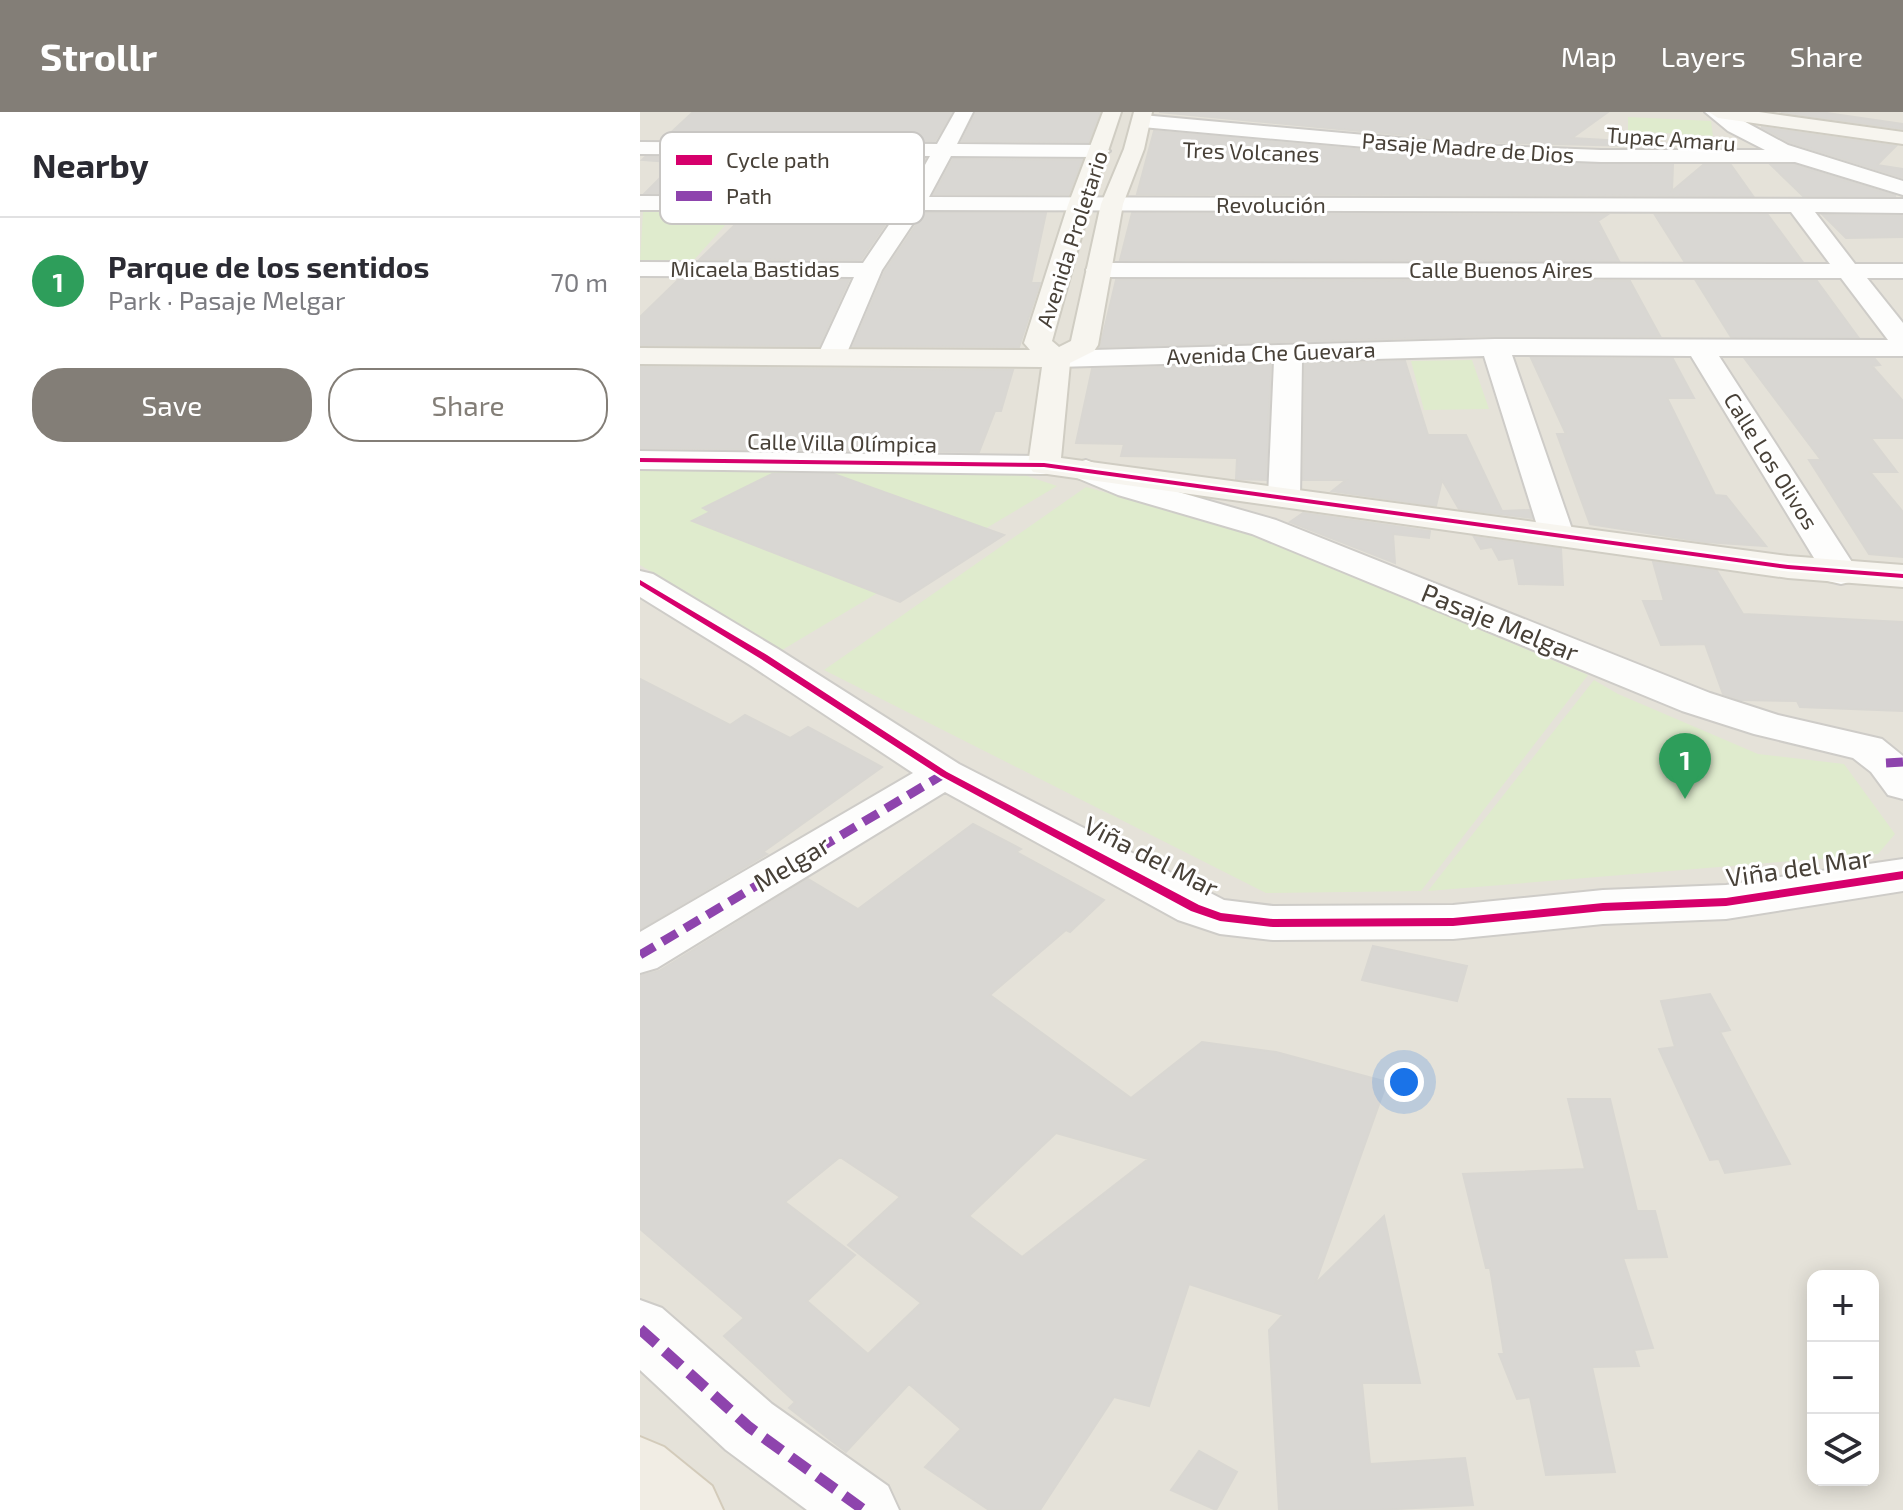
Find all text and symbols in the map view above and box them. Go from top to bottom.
text: Strollr [40,33,157,79]
text: Map [1561,39,1617,73]
text: Layers [1661,39,1746,73]
text: Share [1790,39,1863,73]
street label: Tupac Amaru [1605,121,1737,155]
street label: Pasaje Madre de Dios [1361,127,1575,168]
legend [660,132,924,224]
street label: Tres Volcanes [1182,136,1320,166]
text: Nearby [32,144,149,185]
text: Cycle path [726,146,830,172]
street label: Avenida Proletario [1030,147,1112,330]
text: Path [726,182,772,208]
street label: Revolución [1216,191,1326,217]
text: Parque de los sentidos [108,248,429,284]
street label: Micaela Bastidas [670,255,840,281]
street label: Calle Buenos Aires [1409,256,1593,282]
text: 1 [52,266,64,297]
text: 70 m [550,266,608,297]
text: Park · Pasaje Melgar [108,284,345,315]
street label: Avenida Che Guevara [1166,335,1376,369]
button: Save [32,368,312,442]
button: Share [328,368,608,442]
street label: Calle Los Olivos [1719,387,1824,534]
street label: Calle Villa Olímpica [747,427,937,457]
street label: Pasaje Melgar [1417,576,1584,667]
pin: 1 [1659,733,1711,799]
street label: Viña del Mar [1079,809,1224,903]
street label: Melgar [747,828,835,898]
street label: Viña del Mar [1724,841,1874,892]
your location [1384,1062,1424,1102]
map controls [1807,1270,1879,1486]
button: + [1807,1270,1879,1342]
button: − [1807,1342,1879,1414]
button: layers [1807,1414,1879,1486]

